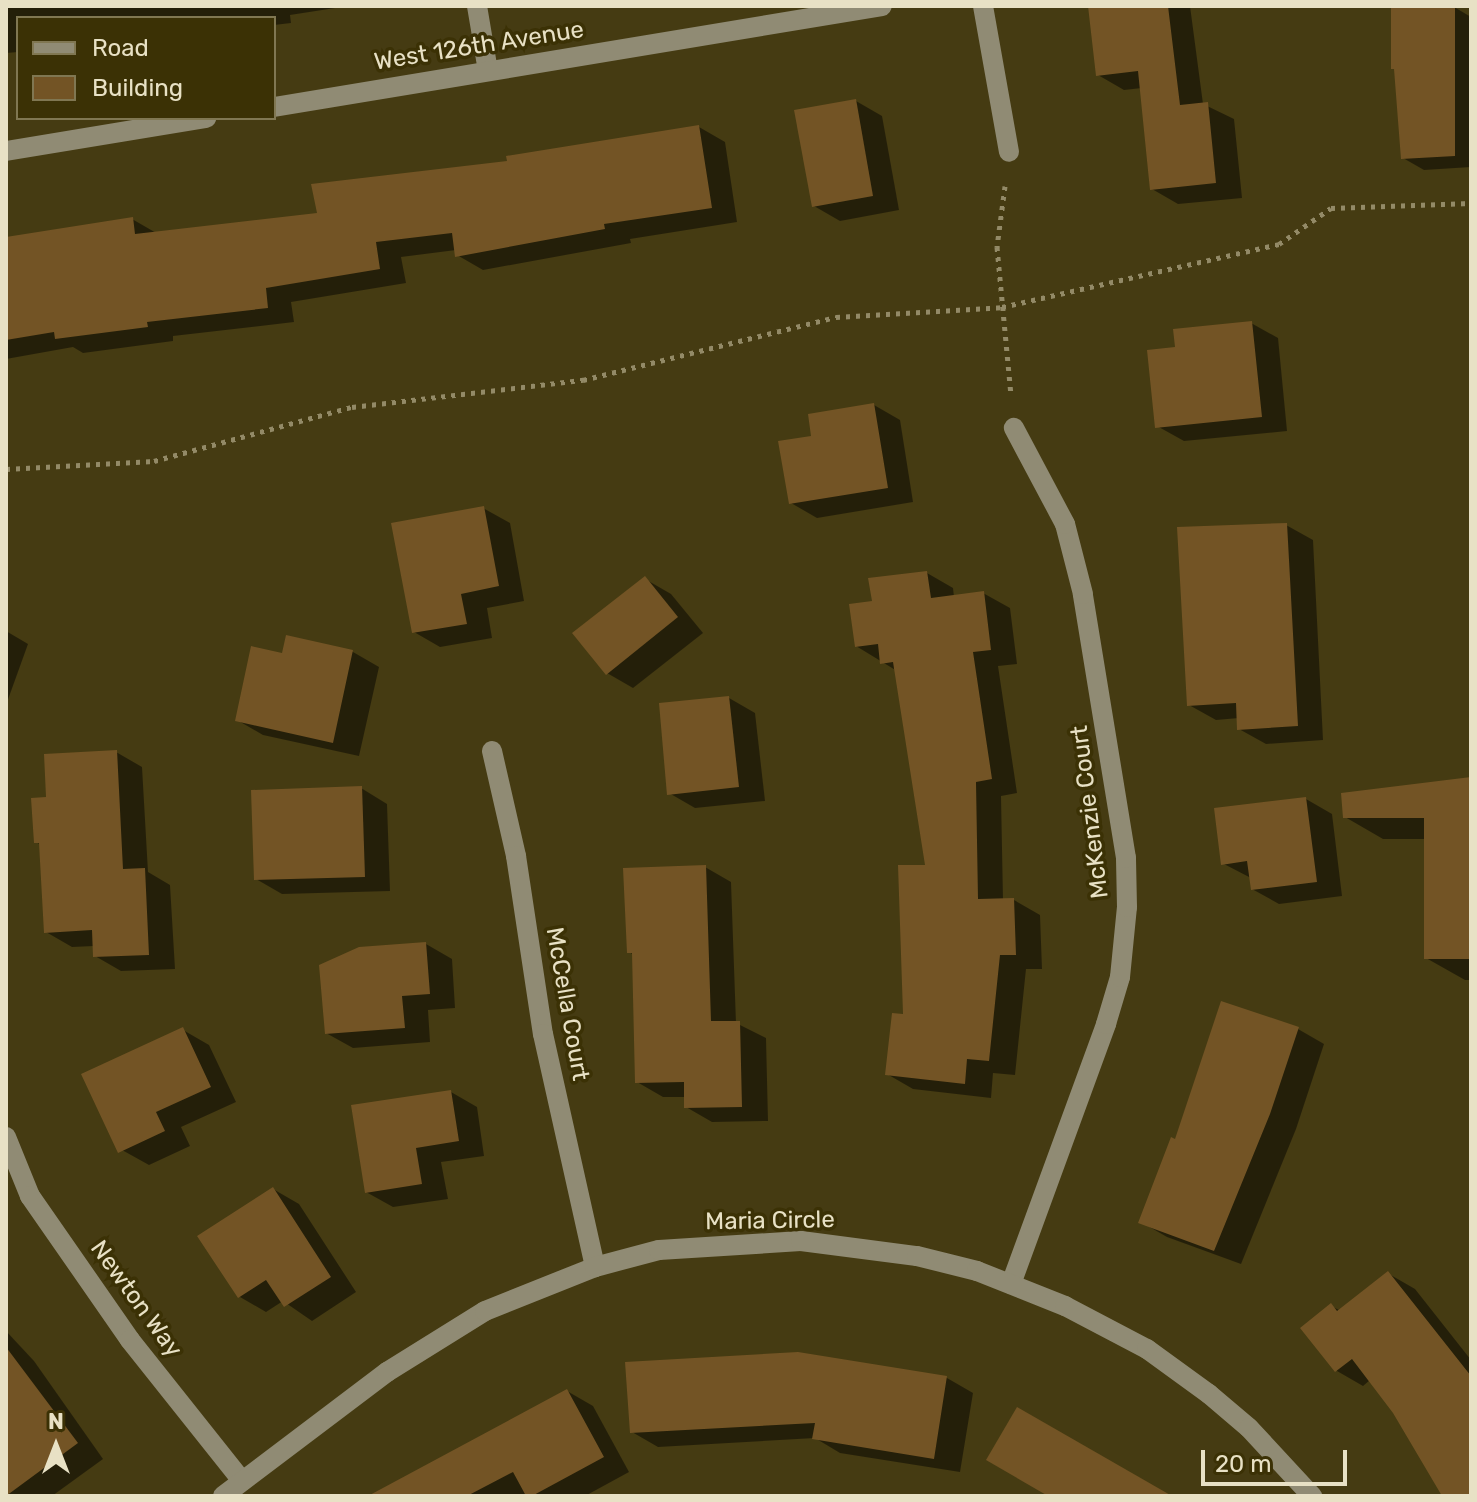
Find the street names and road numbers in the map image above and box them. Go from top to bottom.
street label: West 126th Avenue [372,15,586,77]
street label: McKenzie Court [1065,724,1115,900]
street label: McCella Court [539,925,595,1083]
street label: Maria Circle [705,1205,835,1237]
street label: Newton Way [84,1235,188,1363]

